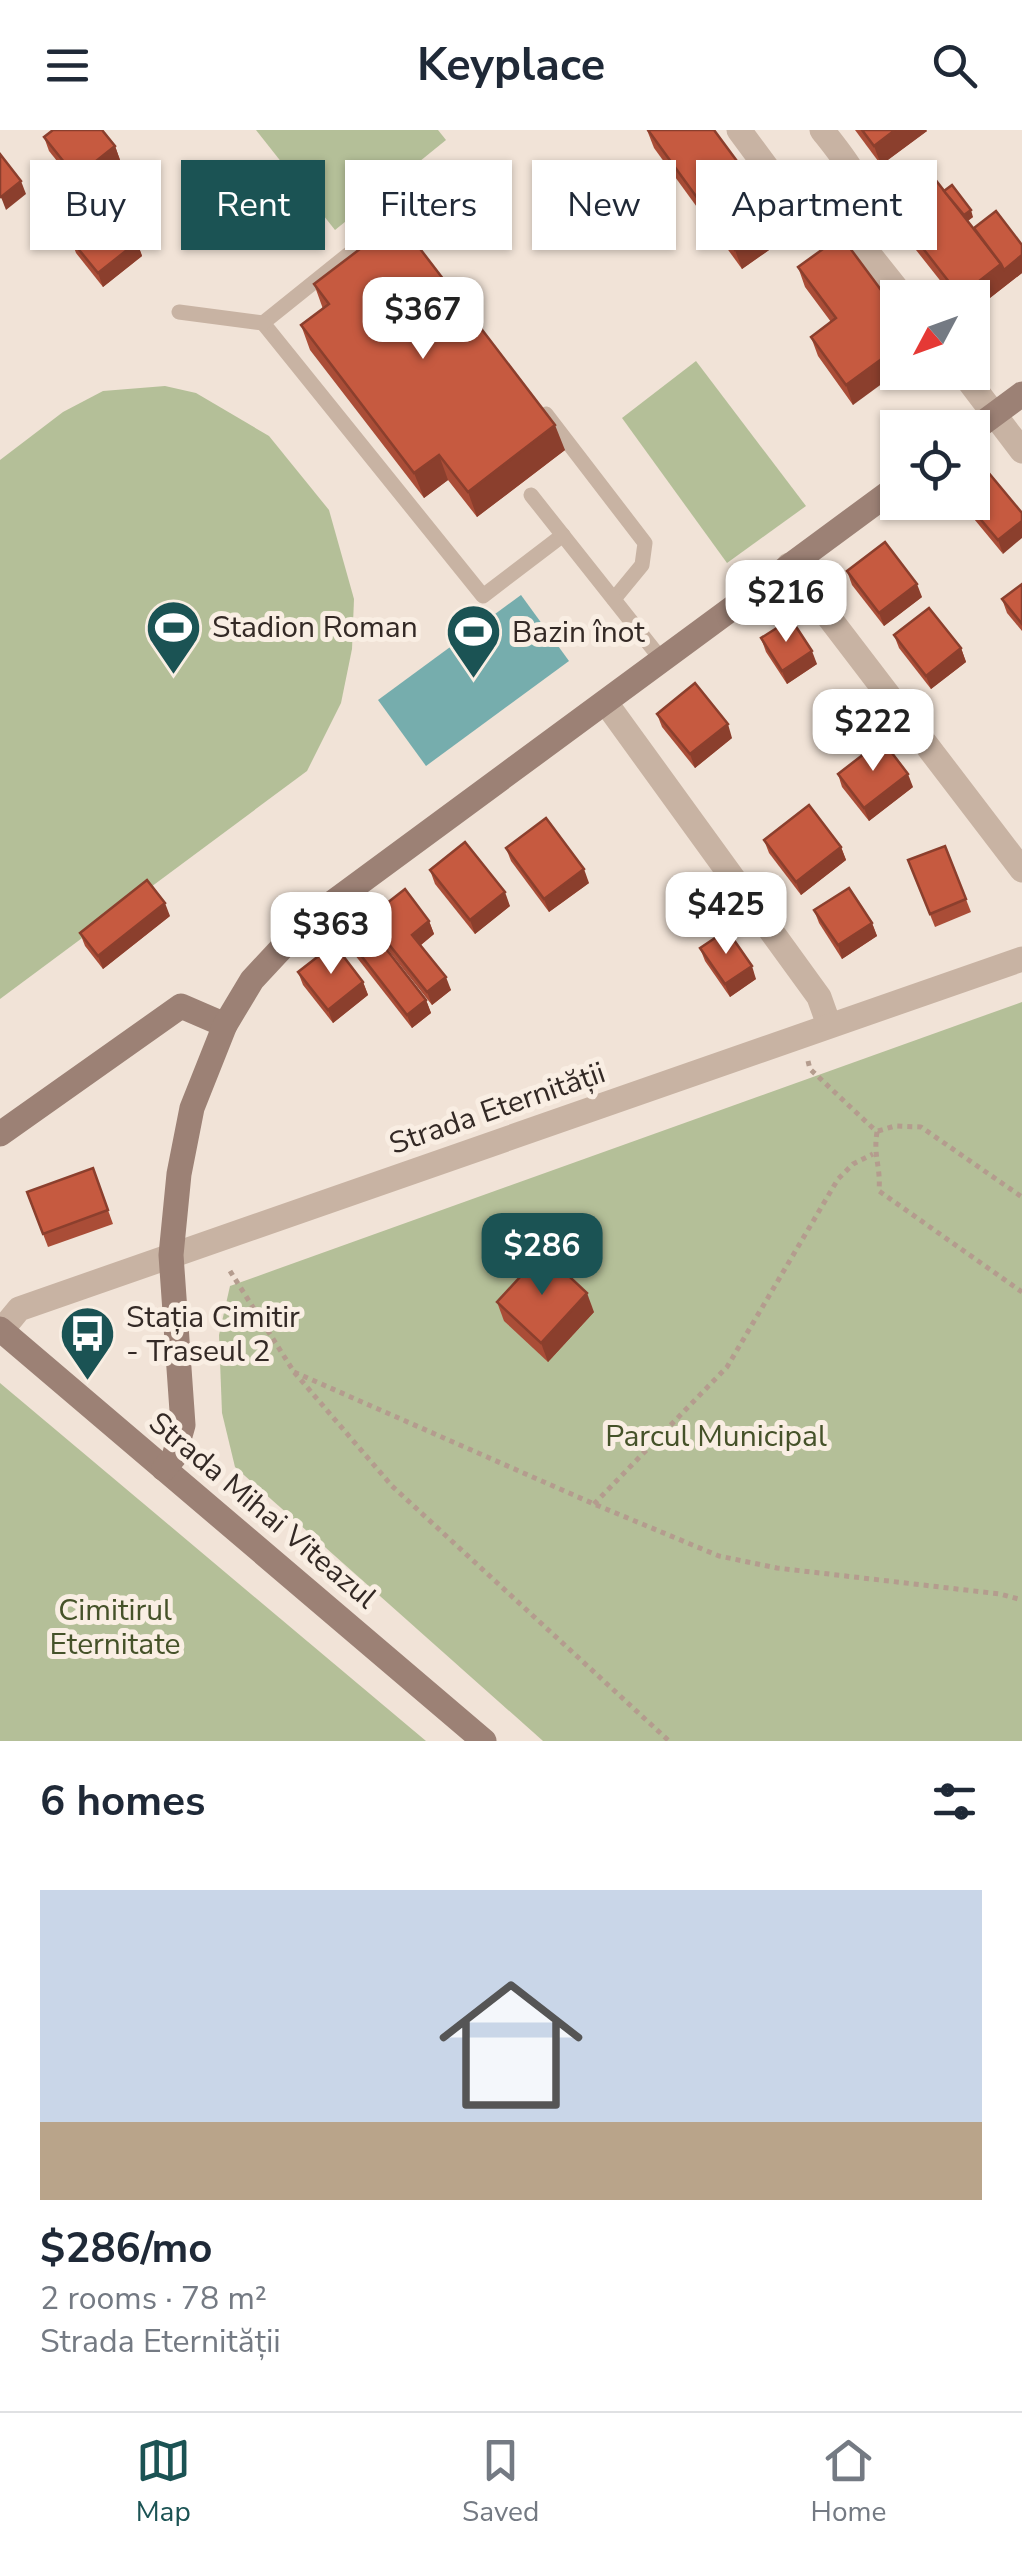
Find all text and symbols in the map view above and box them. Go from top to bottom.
text: Keyplace [417,35,605,96]
icon: menu [40,38,95,93]
icon: search [927,38,982,93]
chip: Buy [30,160,161,250]
chip: Rent [181,160,325,250]
chip: Filters [345,160,512,250]
chip: New [532,160,676,250]
chip: Apartment [696,160,937,250]
pin: $367 [364,277,482,362]
north arrow [880,280,990,390]
map controls [880,280,990,520]
text: $367 [385,288,461,331]
button: locate [880,410,990,520]
pin: $216 [727,560,845,645]
text: $216 [748,571,824,614]
sports icon: Stadion Roman [143,597,203,676]
sports icon: Bazin înot [443,602,503,681]
place label: Stadion Roman [212,607,418,648]
place label: Bazin înot [512,612,645,653]
pin: $222 [814,689,932,774]
text: $222 [835,700,911,743]
pin: $425 [667,872,785,957]
text: $425 [688,883,764,926]
pin: $363 [272,892,390,977]
text: $363 [293,903,369,946]
street label: Strada Eternității [384,1052,611,1165]
pin: $286 [483,1213,601,1298]
text: $286 [504,1224,580,1267]
place label: Stația Cimitir - Traseul 2 [126,1297,300,1372]
bus stop icon: Stația Cimitir - Traseul 2 [57,1304,117,1383]
street label: Strada Mihai Viteazul [140,1403,386,1618]
park label: Parcul Municipal [605,1416,827,1457]
park label: Cimitirul Eternitate [49,1590,181,1665]
text: 6 homes [40,1773,205,1830]
icon: filters [927,1774,982,1829]
icon: home [421,1955,601,2135]
text: $286/mo [40,2220,212,2277]
text: 2 rooms · 78 m² [40,2277,267,2320]
text: Strada Eternității [40,2320,281,2363]
tab: Map [136,2433,191,2531]
tab: Saved [462,2433,539,2531]
tab: Home [811,2433,886,2531]

